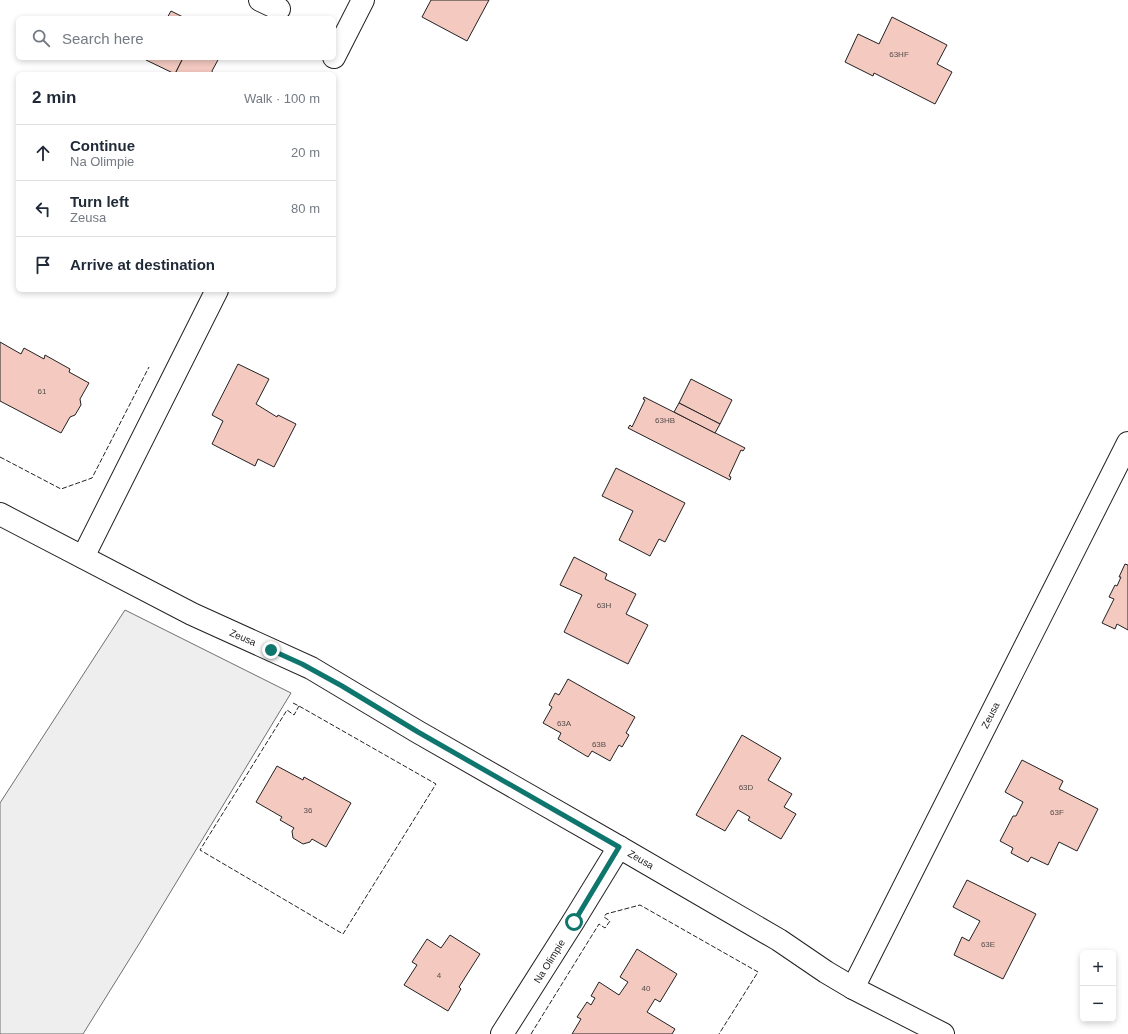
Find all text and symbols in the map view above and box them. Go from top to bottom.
search box [16,16,336,60]
icon: search [30,27,52,49]
text: Search here [62,30,144,47]
house number: 63HF [889,50,909,59]
text: 2 min [32,88,76,107]
text: Walk · 100 m [244,91,320,106]
text: Continue [70,137,135,154]
icon: ahead [32,142,54,164]
text: 20 m [291,145,320,160]
text: Na Olimpie [70,154,134,169]
text: Turn left [70,193,129,210]
icon: left [32,198,54,220]
text: 80 m [291,201,320,216]
text: Zeusa [70,210,106,225]
icon: arrive [32,254,54,276]
text: Arrive at destination [70,256,215,273]
house number: 61 [38,387,47,396]
house number: 63HB [655,416,675,425]
house number: 63H [597,601,612,610]
street label: Zeusa [228,627,258,648]
route end [262,641,280,659]
street label: Zeusa [979,700,1002,730]
house number: 63A [557,719,572,728]
house number: 63B [592,740,606,749]
house number: 63D [739,783,754,792]
house number: 36 [304,806,313,815]
house number: 63F [1050,808,1064,817]
street label: Zeusa [626,848,656,871]
route start [565,913,583,931]
street label: Na Olimpie [532,937,567,985]
house number: 63E [981,940,995,949]
map controls [1080,950,1116,1022]
button: + [1080,950,1116,986]
house number: 4 [437,971,442,980]
house number: 40 [642,984,651,993]
button: − [1080,986,1116,1022]

